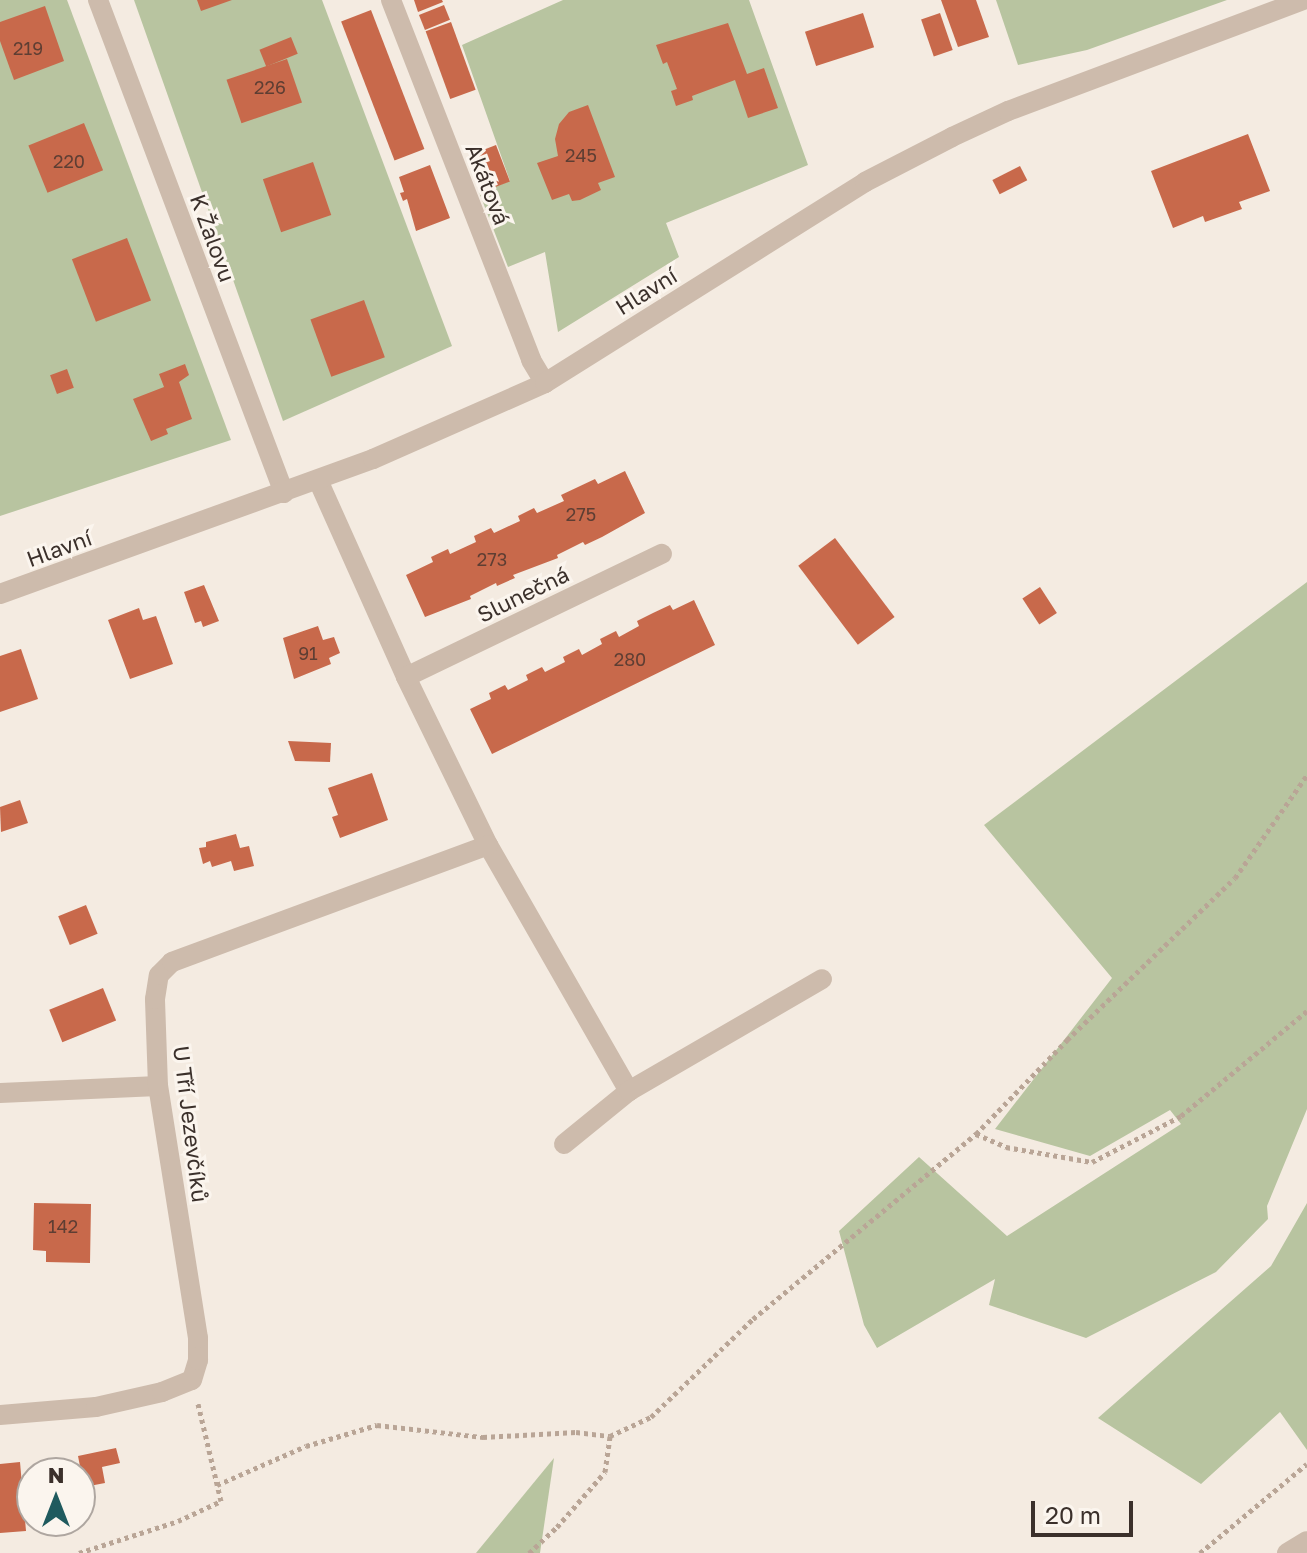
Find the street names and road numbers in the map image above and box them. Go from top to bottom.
street label: Akátová [460,140,516,228]
street label: K Žalovu [185,190,241,286]
street label: Hlavní [610,262,682,320]
street label: Hlavní [23,524,95,572]
street label: Slunečná [473,561,573,627]
street label: U Tří Jezevčíků [168,1044,214,1204]

